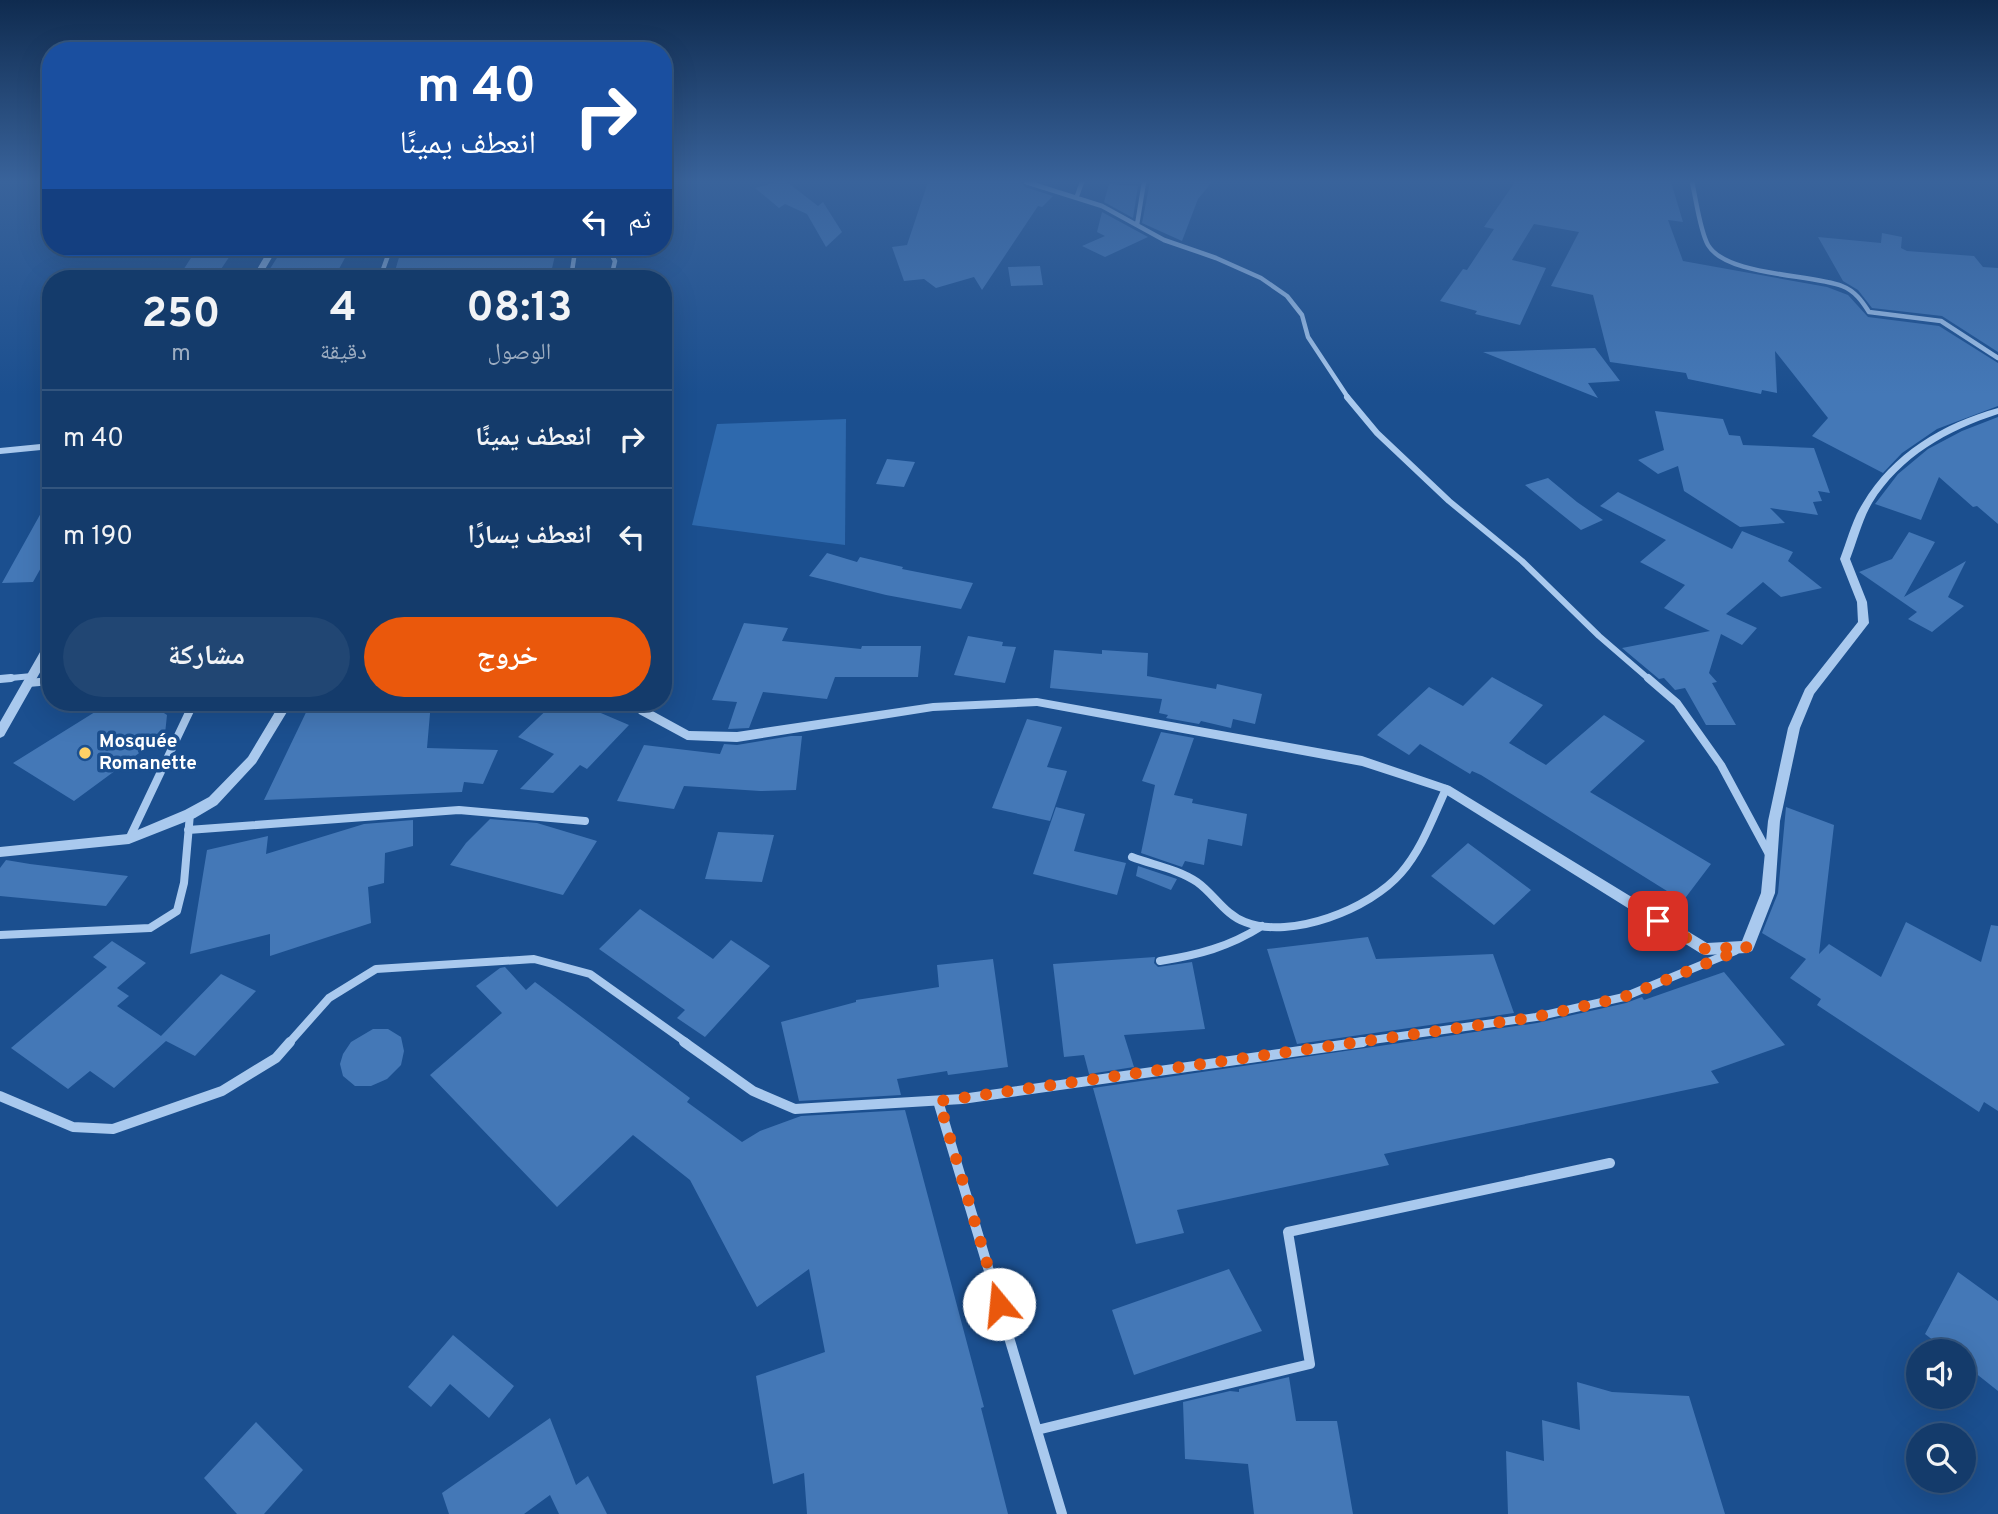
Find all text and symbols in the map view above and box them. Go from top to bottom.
text: 40 m [417,58,536,120]
icon: right [560,70,651,161]
text: انعطف يمينًا [399,125,536,165]
icon: left [576,203,614,241]
text: ثم [628,205,651,238]
text: 4 [330,283,357,336]
text: 08:13 [466,283,572,336]
text: 250 [142,289,220,342]
text: دقيقة [320,339,367,368]
text: الوصول [488,339,551,368]
text: m [171,340,191,369]
icon: right [613,420,651,458]
text: انعطف يمينًا [475,422,592,455]
text: 40 m [63,423,124,456]
icon: left [613,518,651,556]
text: انعطف يسارًا [468,520,592,553]
text: 190 m [63,521,133,554]
button: مشاركة [63,617,350,697]
button: خروج [364,617,651,697]
place label: Mosquée Romanette [99,730,197,776]
marker: Mosquée Romanette [77,745,93,761]
pin [1628,891,1688,951]
icon: arrive [1639,902,1677,940]
position arrow [962,1267,1036,1341]
map controls [1906,1339,1976,1493]
button: sound [1906,1339,1976,1409]
button: search [1906,1423,1976,1493]

